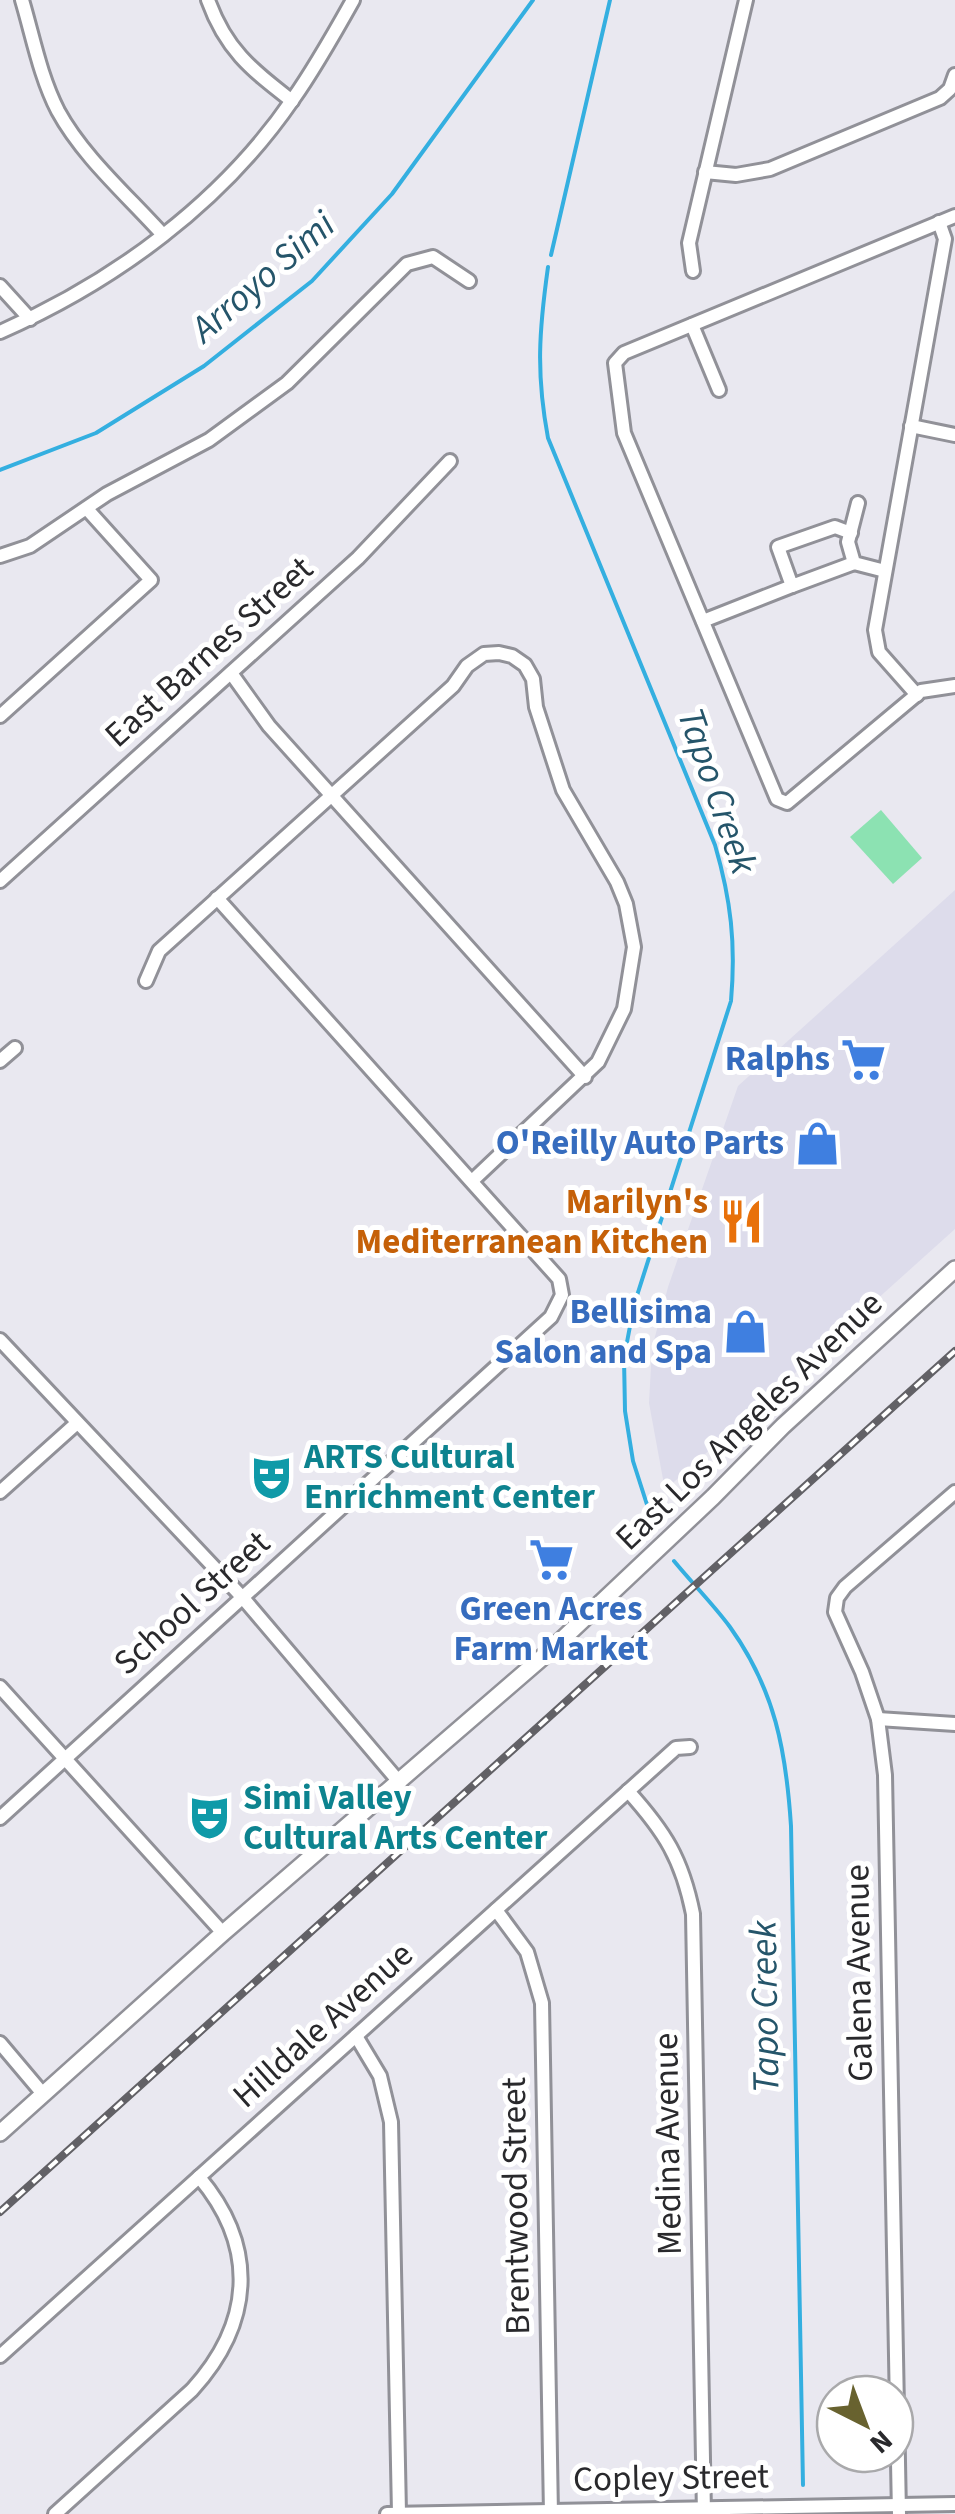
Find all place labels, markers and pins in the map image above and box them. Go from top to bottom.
place label: Ralphs [725,1034,830,1084]
supermarket icon: Ralphs [839,1035,887,1083]
place label: O'Reilly Auto Parts [496,1118,784,1168]
shop icon: O'Reilly Auto Parts [793,1119,841,1167]
place label: Marilyn's Mediterranean Kitchen [356,1177,708,1267]
restaurant icon: Marilyn's Mediterranean Kitchen [717,1198,765,1246]
place label: Bellisima Salon and Spa [495,1287,712,1377]
shop icon: Bellisima Salon and Spa [721,1308,769,1356]
place label: ARTS Cultural Enrichment Center [303,1432,595,1522]
theatre icon: ARTS Cultural Enrichment Center [247,1453,295,1501]
supermarket icon: Green Acres Farm Market [527,1535,575,1583]
place label: Green Acres Farm Market [454,1584,648,1674]
place label: Simi Valley Cultural Arts Center [243,1773,548,1863]
theatre icon: Simi Valley Cultural Arts Center [186,1794,234,1842]

